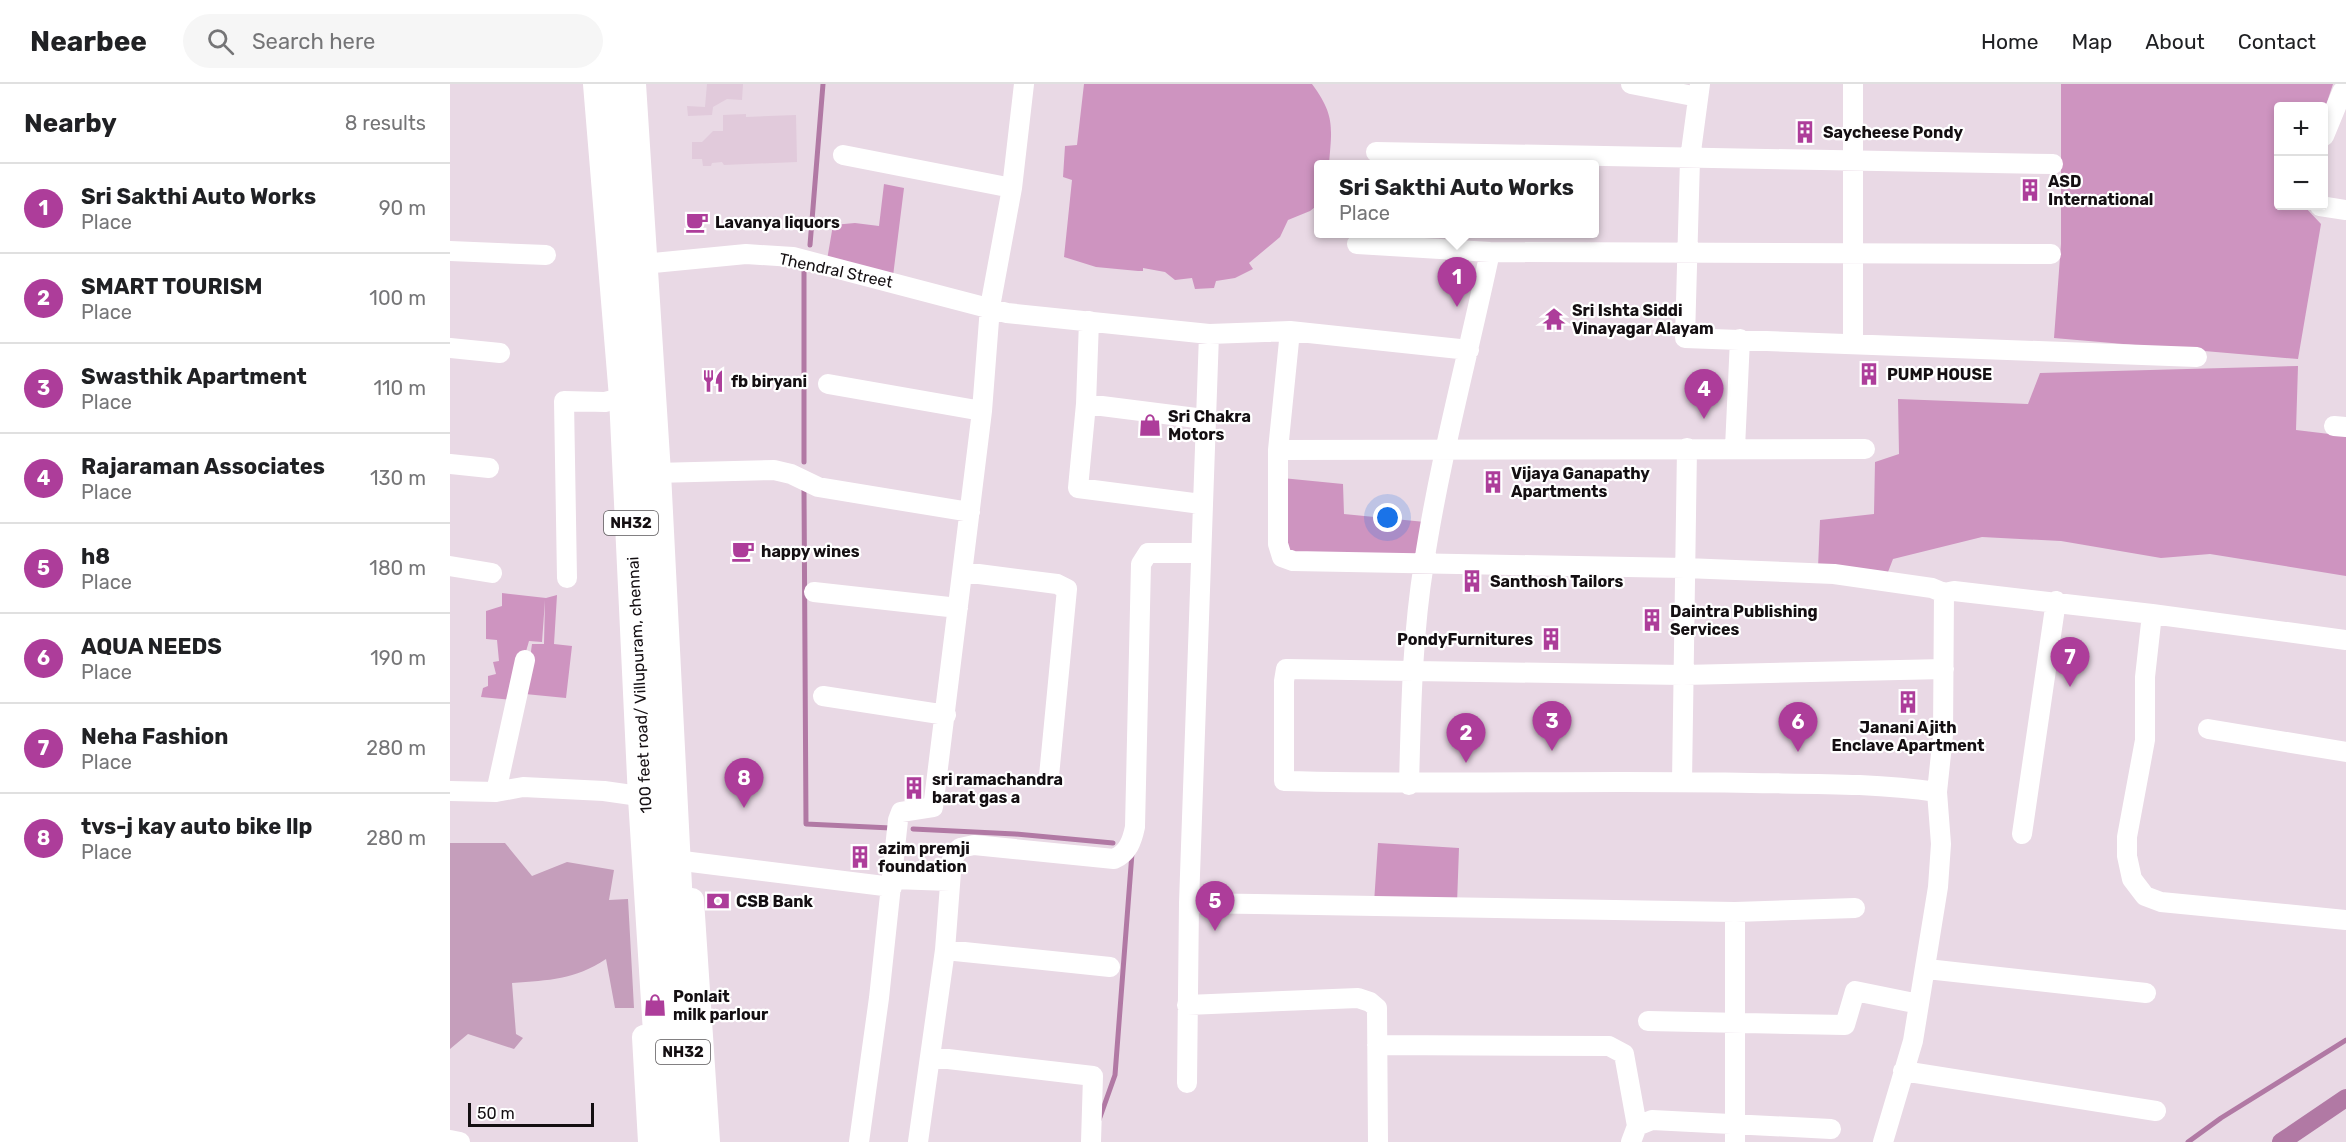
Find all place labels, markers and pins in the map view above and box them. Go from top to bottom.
building icon: Saycheese Pondy [1792,119,1818,145]
place label: Saycheese Pondy [1823,123,1963,142]
place label: ASD International [2048,172,2153,209]
building icon: ASD International [2017,177,2043,203]
cafe icon: Lavanya liquors [684,209,710,235]
place label: Lavanya liquors [715,213,840,232]
pin: 1 [1438,258,1476,307]
place label: Sri Ishta Siddi Vinayagar Alayam [1572,301,1714,338]
temple icon: Sri Ishta Siddi Vinayagar Alayam [1541,306,1567,332]
building icon: PUMP HOUSE [1856,361,1882,387]
place label: PUMP HOUSE [1887,365,1992,384]
restaurant icon: fb biryani [700,368,726,394]
pin: 4 [1684,370,1724,419]
place label: fb biryani [731,372,807,391]
place label: Sri Chakra Motors [1168,407,1251,444]
shop icon: Sri Chakra Motors [1137,412,1163,438]
place label: Vijaya Ganapathy Apartments [1511,464,1650,501]
building icon: Vijaya Ganapathy Apartments [1480,469,1506,495]
cafe icon: happy wines [730,538,756,564]
place label: happy wines [761,542,860,561]
building icon: Santhosh Tailors [1459,568,1485,594]
place label: Santhosh Tailors [1490,572,1623,591]
place label: Daintra Publishing Services [1670,602,1818,639]
building icon: Daintra Publishing Services [1639,607,1665,633]
building icon: PondyFurnitures [1538,626,1564,652]
place label: PondyFurnitures [1397,630,1533,649]
pin: 7 [2050,638,2090,687]
building icon: Janani Ajith Enclave Apartment [1895,689,1921,715]
pin: 3 [1532,702,1572,751]
pin: 6 [1778,702,1818,752]
pin: 2 [1446,714,1486,763]
place label: Janani Ajith Enclave Apartment [1831,718,1985,755]
pin: 8 [724,758,764,808]
place label: sri ramachandra barat gas a [932,770,1063,807]
building icon: sri ramachandra barat gas a [901,775,927,801]
place label: azim premji foundation [878,839,970,876]
building icon: azim premji foundation [847,844,873,870]
pin: 5 [1196,882,1234,931]
bank icon: CSB Bank [705,888,731,914]
place label: CSB Bank [736,892,814,911]
place label: Ponlait milk parlour [673,987,769,1024]
shop icon: Ponlait milk parlour [642,992,668,1018]

